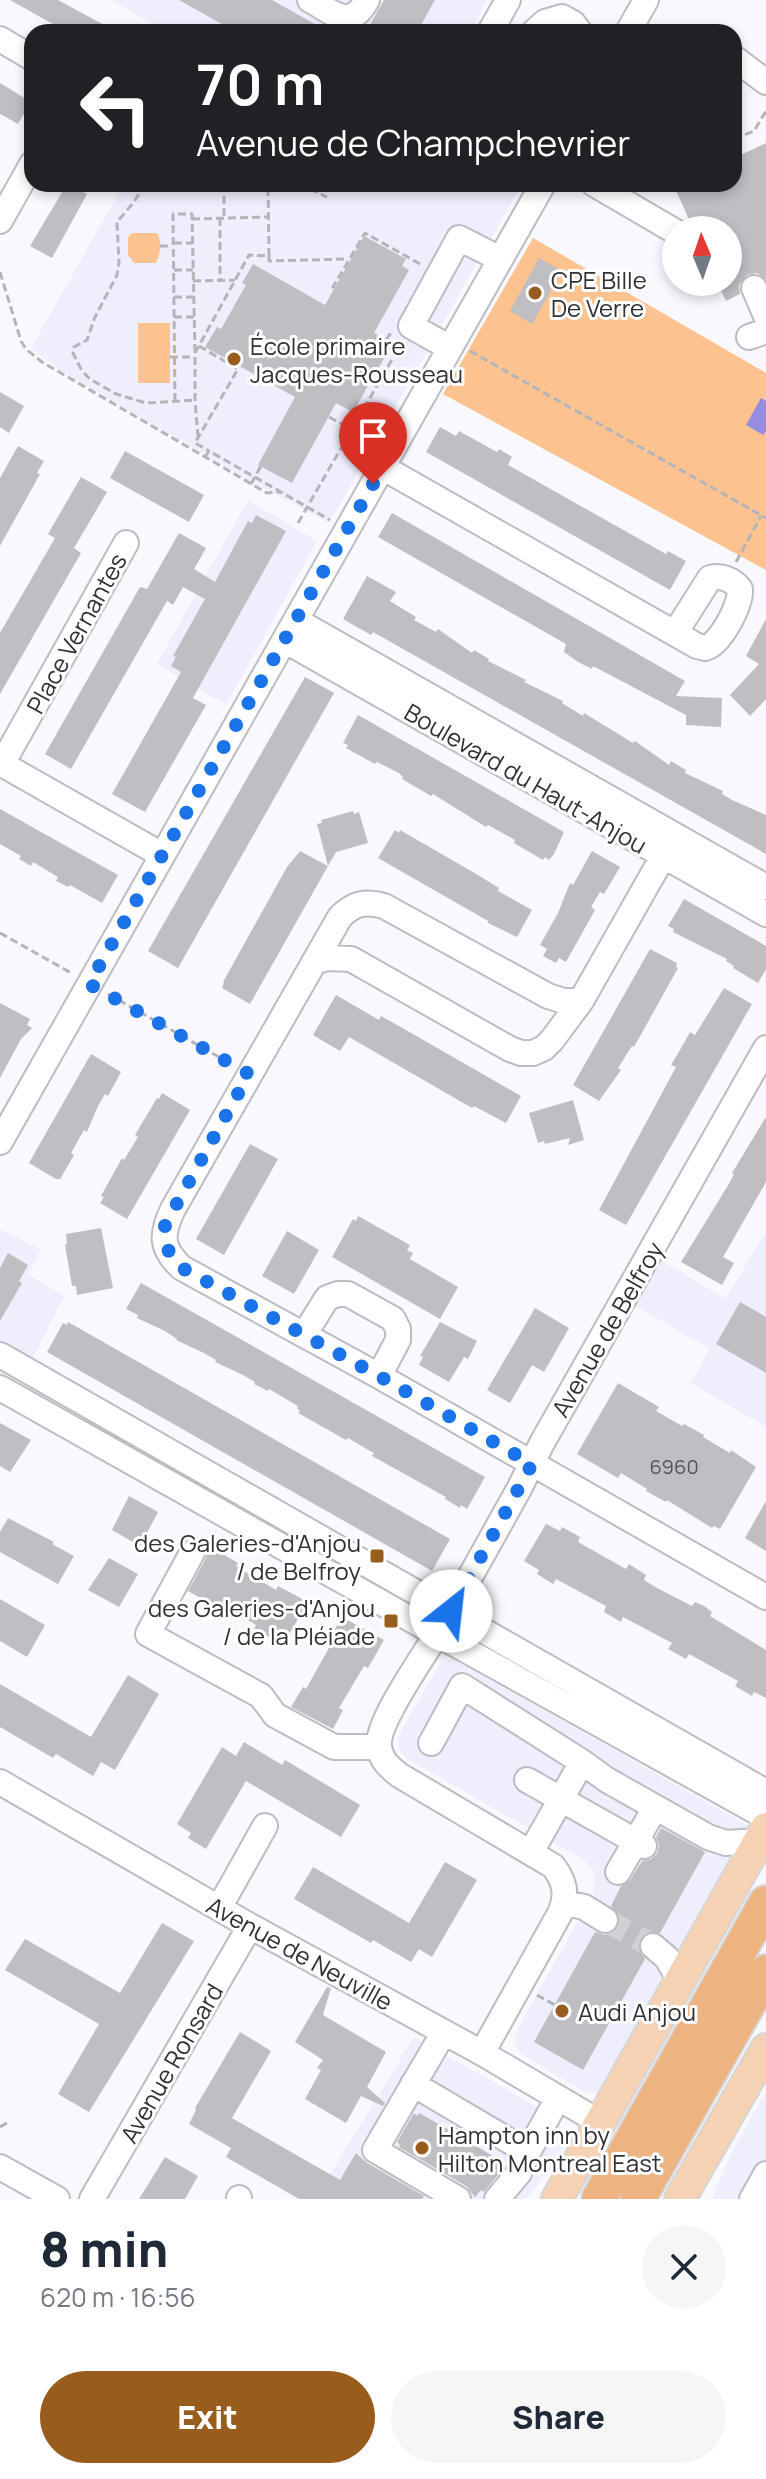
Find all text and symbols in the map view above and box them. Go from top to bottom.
text: 70 m [196,45,324,122]
icon: left [64,56,168,160]
text: Avenue de Champchevrier [196,118,630,167]
north arrow [662,216,742,296]
map controls [662,216,742,296]
place label: CPE Bille De Verre [551,263,647,324]
marker: CPE Bille De Verre [526,284,544,302]
place label: École primaire Jacques-Rousseau [250,329,463,390]
marker: École primaire Jacques-Rousseau [225,350,243,368]
pin [339,402,407,484]
icon: arrive [351,414,395,458]
street label: Place Vernantes [18,547,134,719]
street label: Boulevard du Haut-Anjou [399,695,653,861]
street label: Avenue de Belfroy [543,1235,671,1423]
house number: 6960 [649,1453,699,1480]
place label: des Galeries-d'Anjou / de Belfroy [134,1526,361,1587]
marker: des Galeries-d'Anjou / de Belfroy [368,1547,386,1565]
position arrow [409,1569,493,1653]
place label: des Galeries-d'Anjou / de la Pléiade [148,1591,375,1652]
marker: des Galeries-d'Anjou / de la Pléiade [382,1612,400,1630]
street label: Avenue de Neuville [201,1888,399,2018]
street label: Avenue Ronsard [112,1977,230,2149]
place label: Audi Anjou [578,1995,696,2028]
marker: Audi Anjou [553,2002,571,2020]
place label: Hampton inn by Hilton Montreal East [438,2118,661,2179]
marker: Hampton inn by Hilton Montreal East [413,2139,431,2157]
text: 8 min [40,2216,168,2281]
button: close [642,2225,726,2309]
text: 620 m · 16:56 [40,2279,196,2315]
button: Exit [40,2371,375,2463]
button: Share [391,2371,726,2463]

